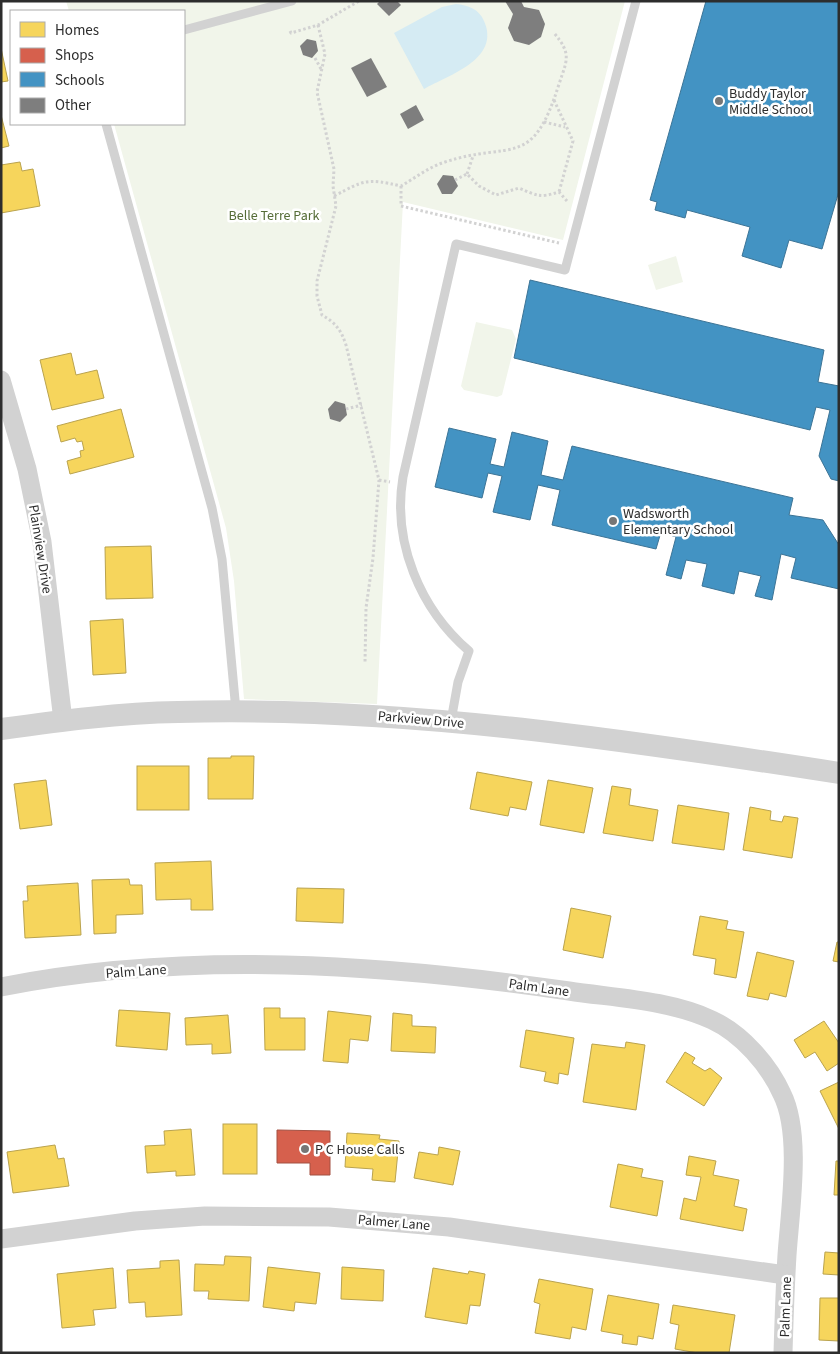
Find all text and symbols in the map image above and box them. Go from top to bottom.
legend [10,10,185,125]
text: Homes [55,20,99,41]
text: Shops [55,45,94,66]
text: Schools [55,70,104,91]
place label: Buddy Taylor Middle School [729,84,812,120]
text: Other [55,95,92,116]
marker: Buddy Taylor Middle School [713,95,725,107]
park label: Belle Terre Park [228,206,320,226]
street label: Plainview Drive [23,503,57,595]
place label: Wadsworth Elementary School [623,504,734,540]
marker: Wadsworth Elementary School [607,515,619,527]
street label: Parkview Drive [377,706,465,734]
street label: Palm Lane [105,960,167,984]
street label: Palm Lane [507,974,570,1002]
place label: P C House Calls [315,1140,405,1160]
marker: P C House Calls [299,1143,311,1155]
street label: Palmer Lane [357,1210,431,1236]
street label: Palm Lane [775,1276,797,1338]

